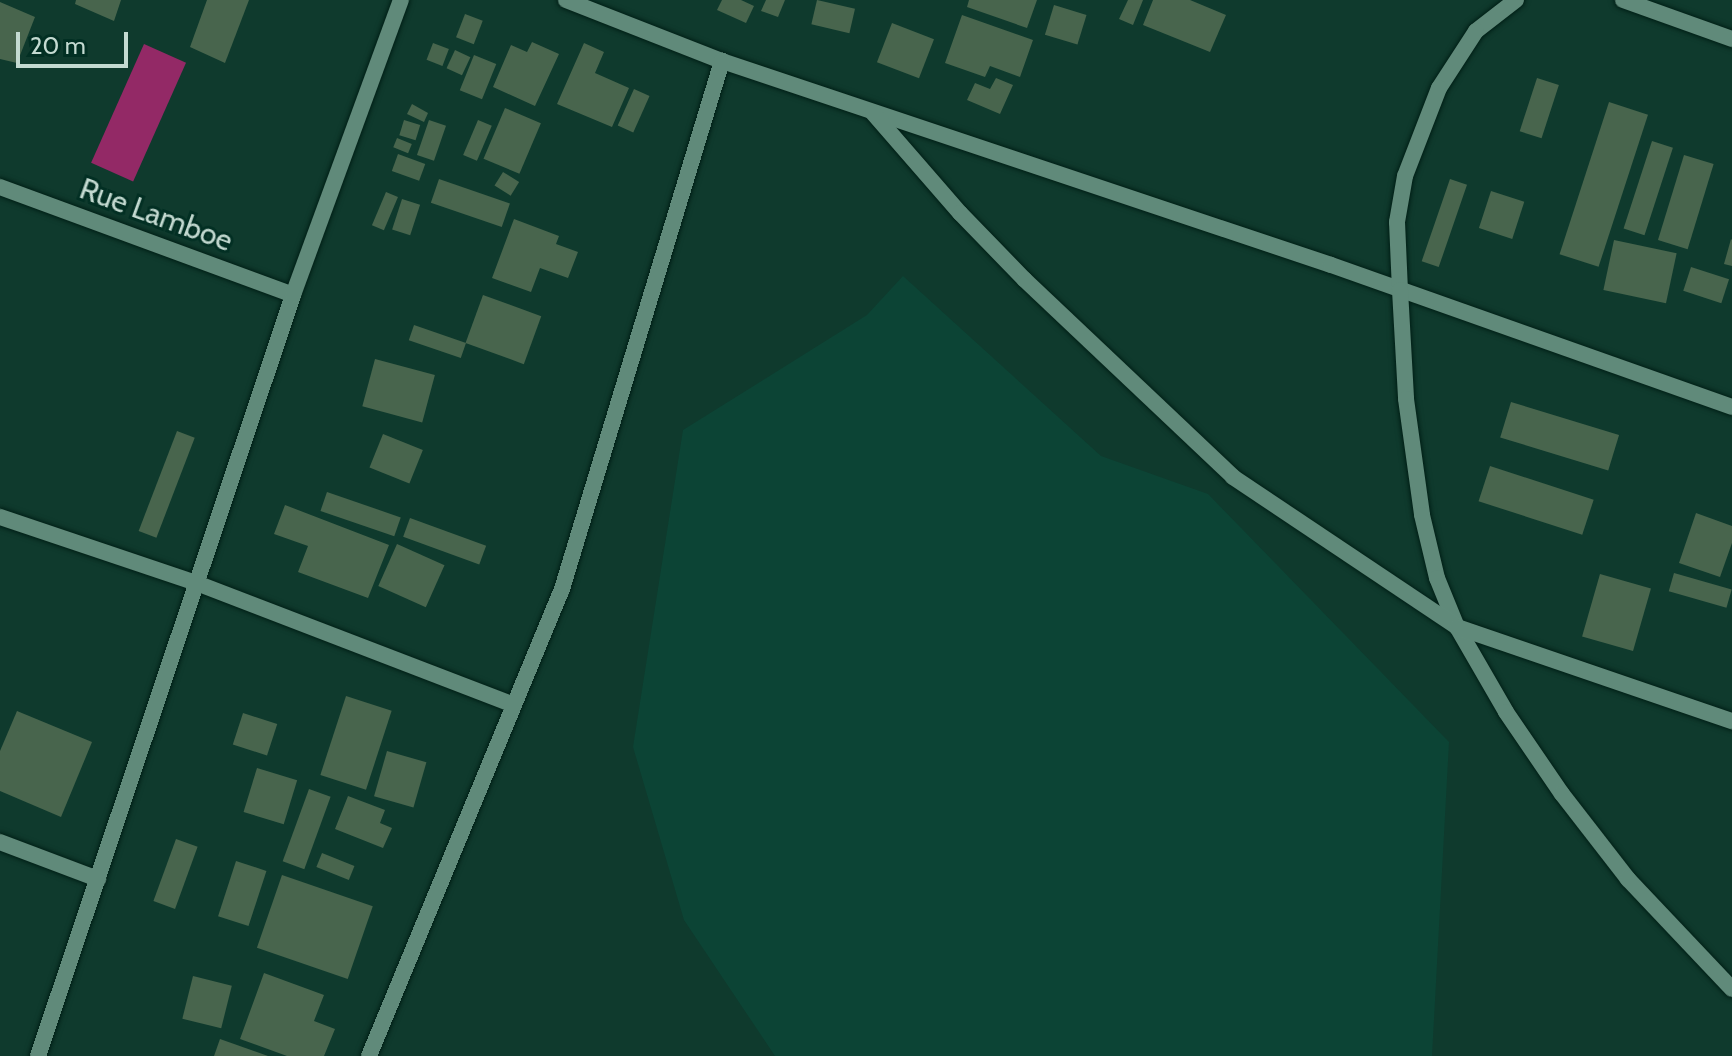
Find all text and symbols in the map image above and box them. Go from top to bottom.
scale bar [20,16,132,66]
text: 20 m [30,31,86,60]
street label: Rue Lamboe [75,171,237,259]

